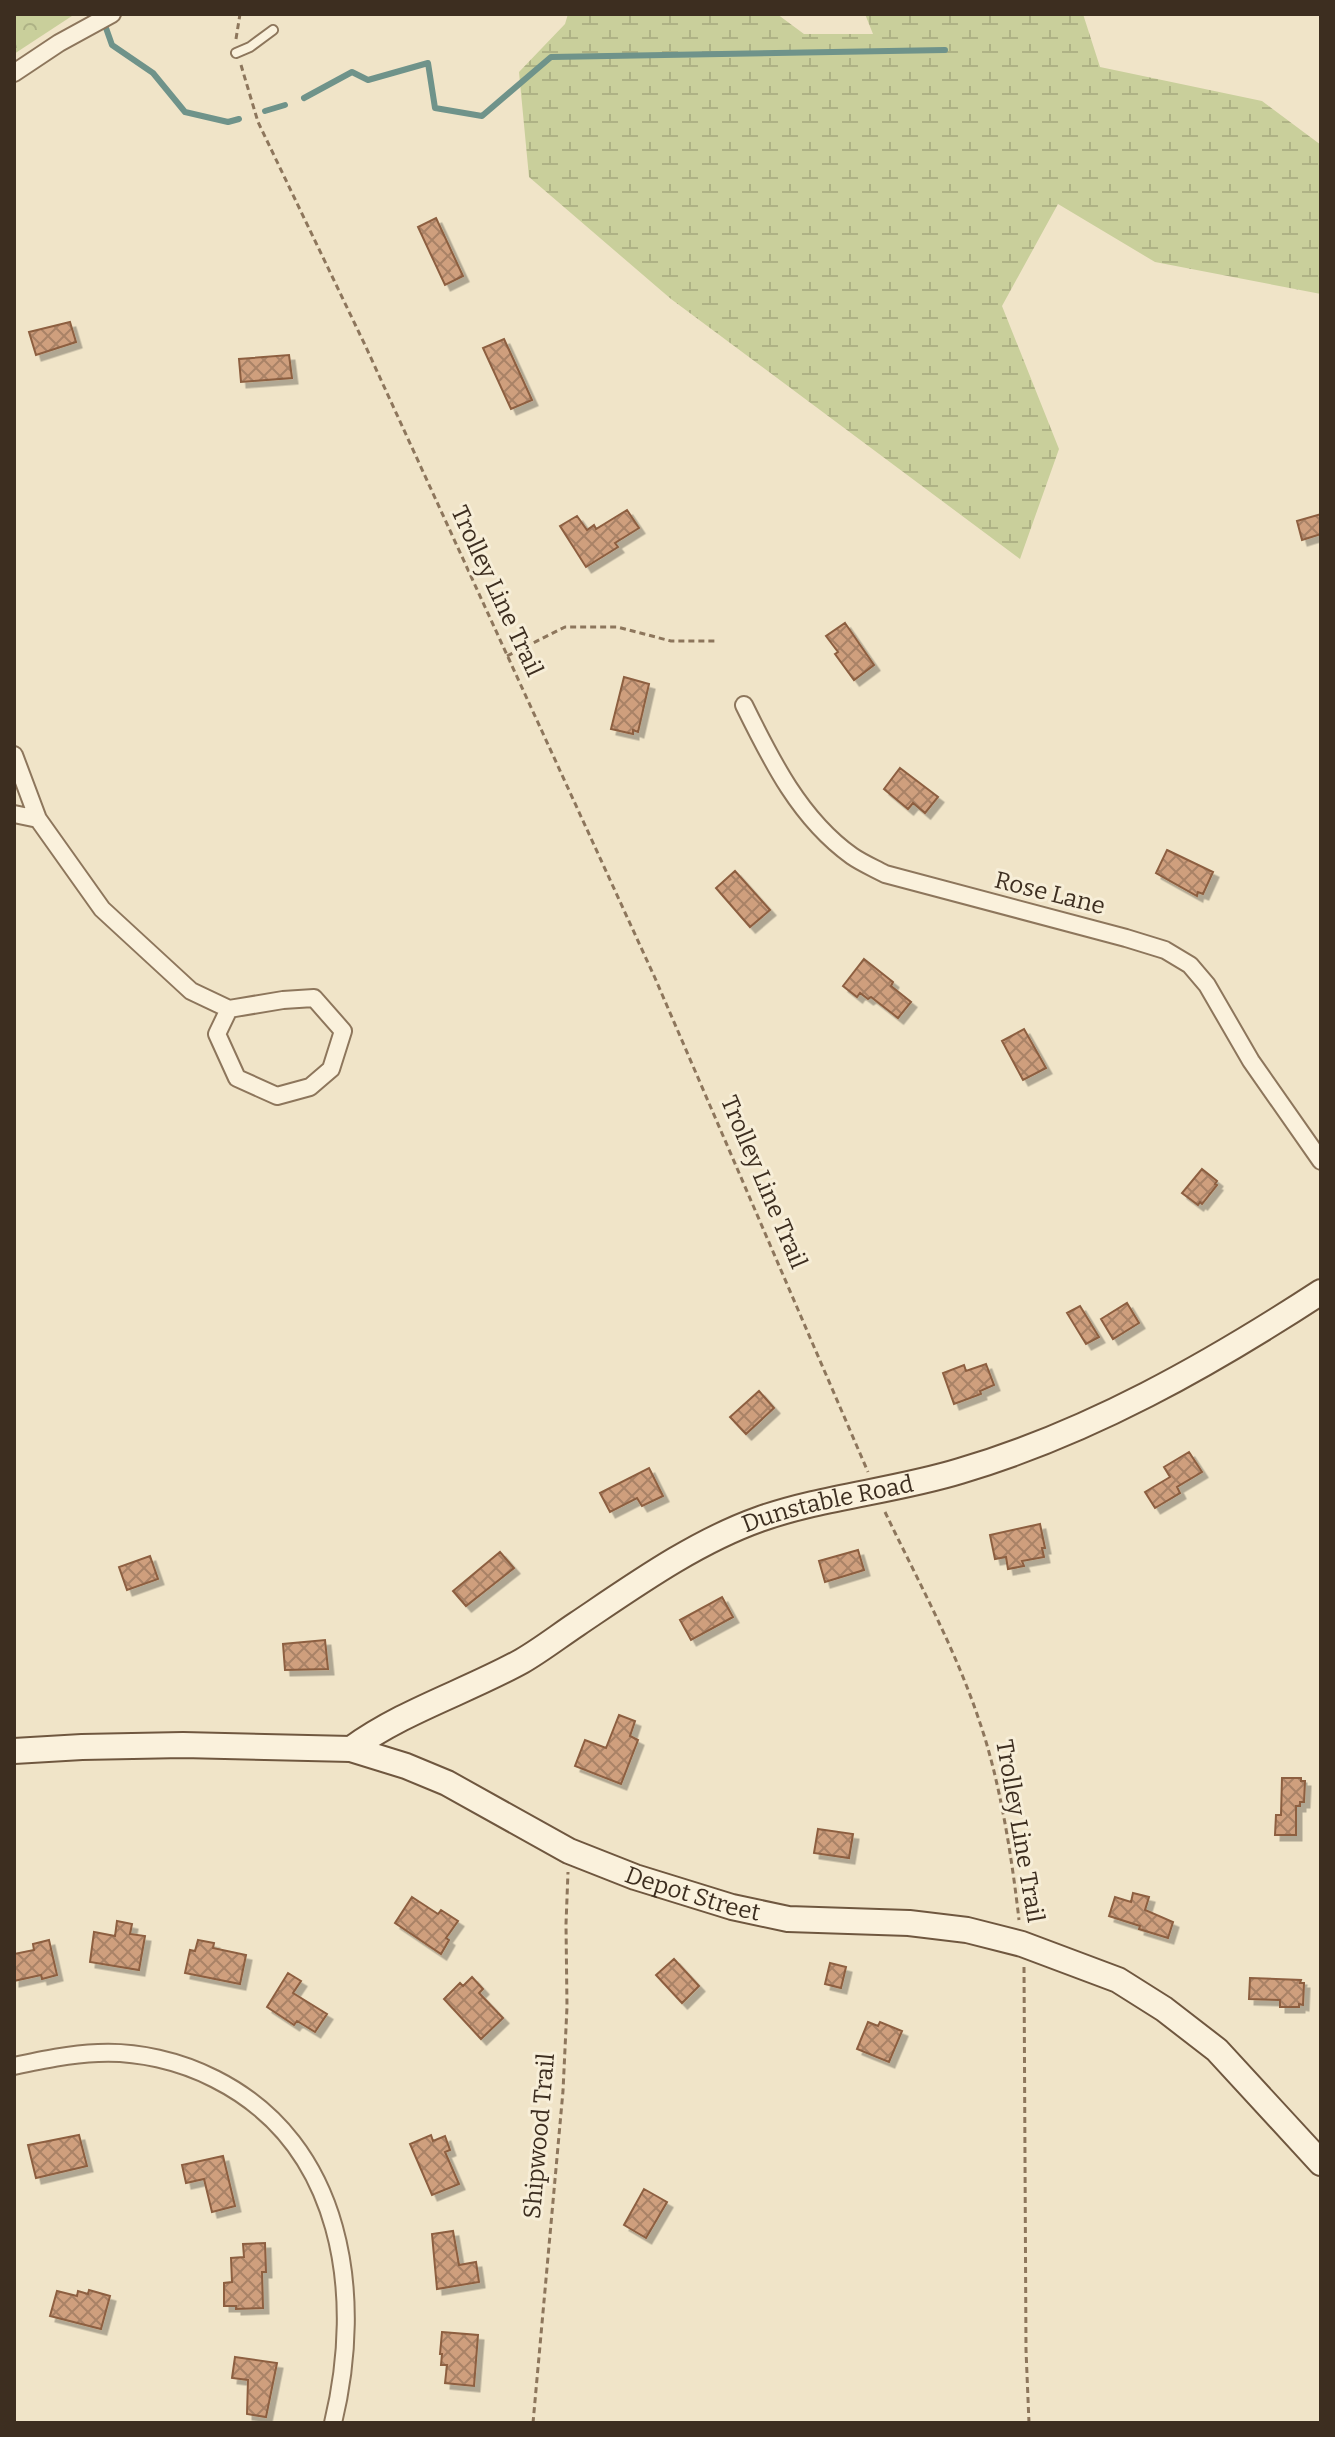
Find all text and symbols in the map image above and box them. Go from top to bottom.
street label: Trolley Line Trail [445,501,549,681]
street label: Rose Lane [992,866,1108,920]
street label: Trolley Line Trail [715,1091,813,1273]
street label: Dunstable Road [738,1470,916,1538]
street label: Trolley Line Trail [990,1738,1050,1925]
street label: Depot Street [621,1860,763,1927]
street label: Shipwood Trail [518,2052,560,2220]

